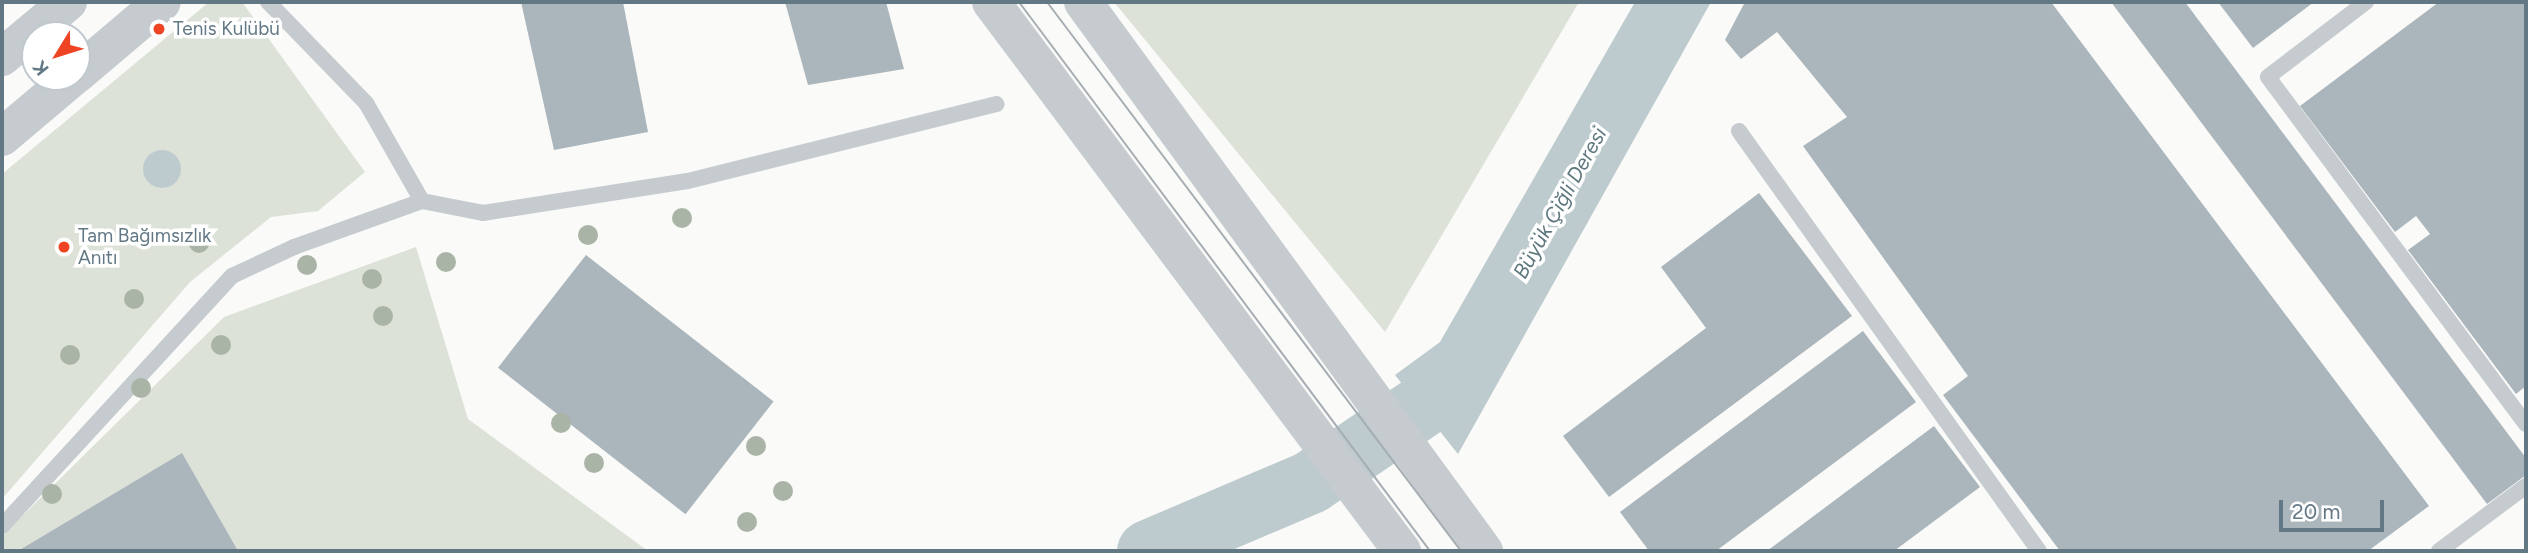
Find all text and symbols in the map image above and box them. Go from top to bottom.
place label: Tenis Kulübü [173,18,280,40]
north arrow [21,21,91,91]
marker: Tenis Kulübü [151,21,167,37]
text: K [28,56,54,80]
water label: Büyük Çiğli Deresi [1508,123,1612,283]
place label: Tam Bağımsızlık Anıtı [78,225,211,269]
marker: Tam Bağımsızlık Anıtı [56,239,72,255]
scale bar [2283,486,2388,530]
text: 20 m [2292,499,2340,524]

